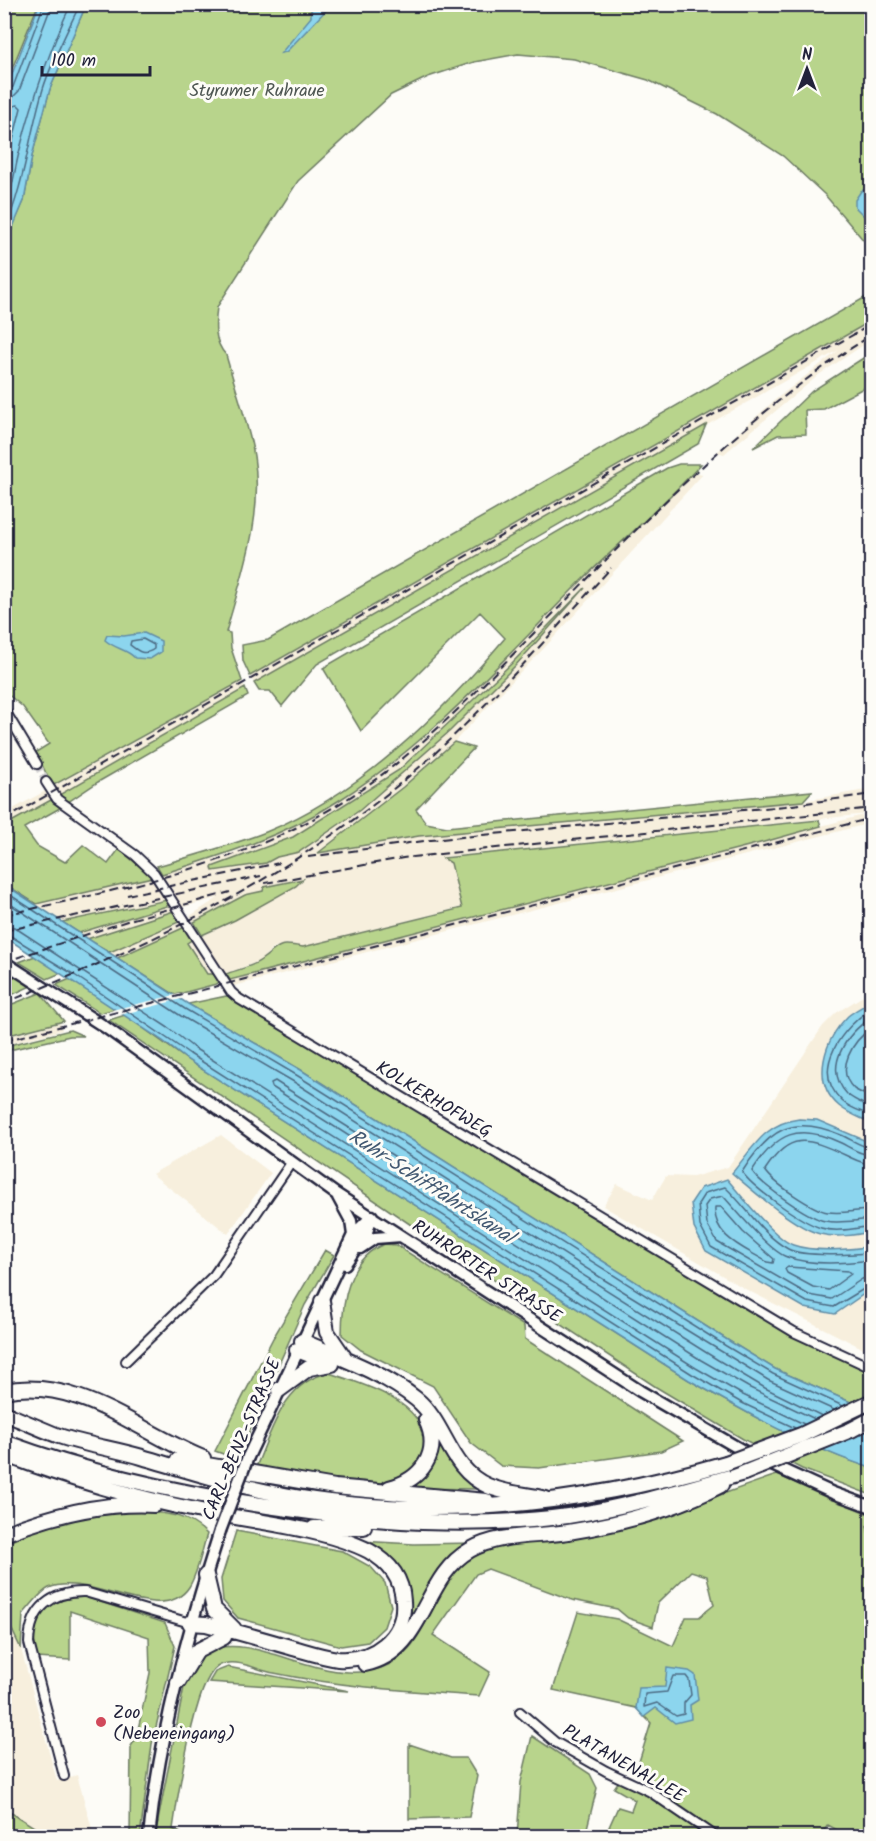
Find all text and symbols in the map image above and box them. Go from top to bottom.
scale bar [42,39,150,77]
north arrow [777,39,837,99]
text: N [802,43,812,68]
text: 100 m [51,47,96,76]
park label: Styrumer Ruhraue [189,77,325,106]
street label: KOLKERHOFWEG [369,1054,497,1147]
water label: Ruhr-Schifffahrtskanal [342,1122,524,1256]
street label: RUHRORTER STRASSE [405,1213,567,1332]
street label: CARL-BENZ-STRASSE [195,1353,290,1525]
place label: Zoo (Nebeneingang) [113,1699,235,1749]
marker: Zoo (Nebeneingang) [94,1715,108,1729]
street label: PLATANENALLEE [556,1717,691,1812]

